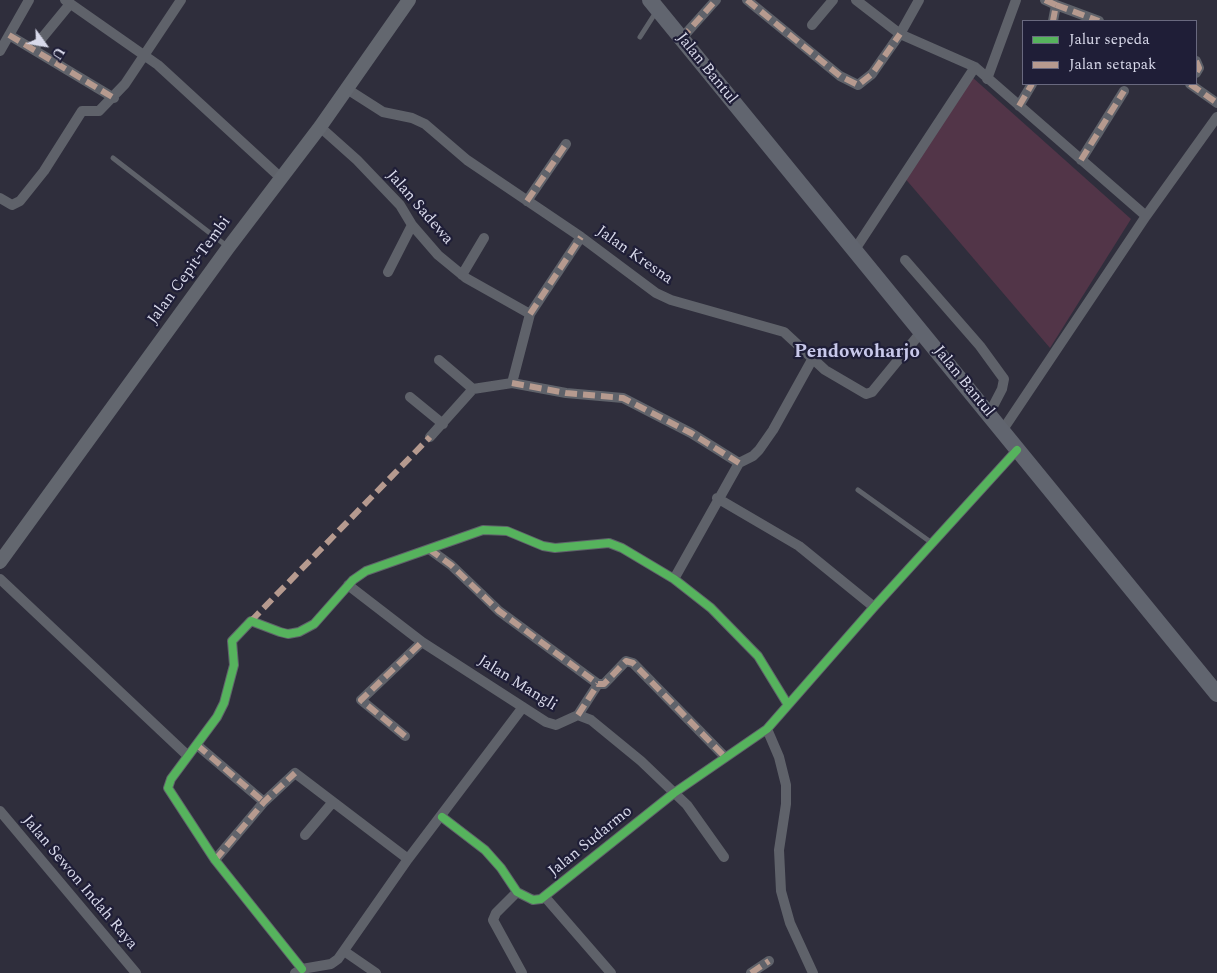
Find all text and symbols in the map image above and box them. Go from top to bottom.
north arrow [20,20,70,70]
legend [1022,20,1197,85]
text: Jalur sepeda [1069,28,1150,51]
street label: Jalan Bantul [671,29,741,109]
text: U [46,43,70,64]
text: Jalan setapak [1069,53,1156,76]
street label: Jalan Sadewa [381,167,457,249]
street label: Jalan Cepit-Tembi [144,213,236,329]
street label: Jalan Kresna [592,223,676,289]
district label: Pendowoharjo [794,342,920,364]
street label: Jalan Bantul [928,342,998,422]
street label: Jalan Mangli [474,652,560,716]
street label: Jalan Sudarmo [545,802,637,882]
street label: Jalan Sewon Indah Raya [17,812,141,954]

